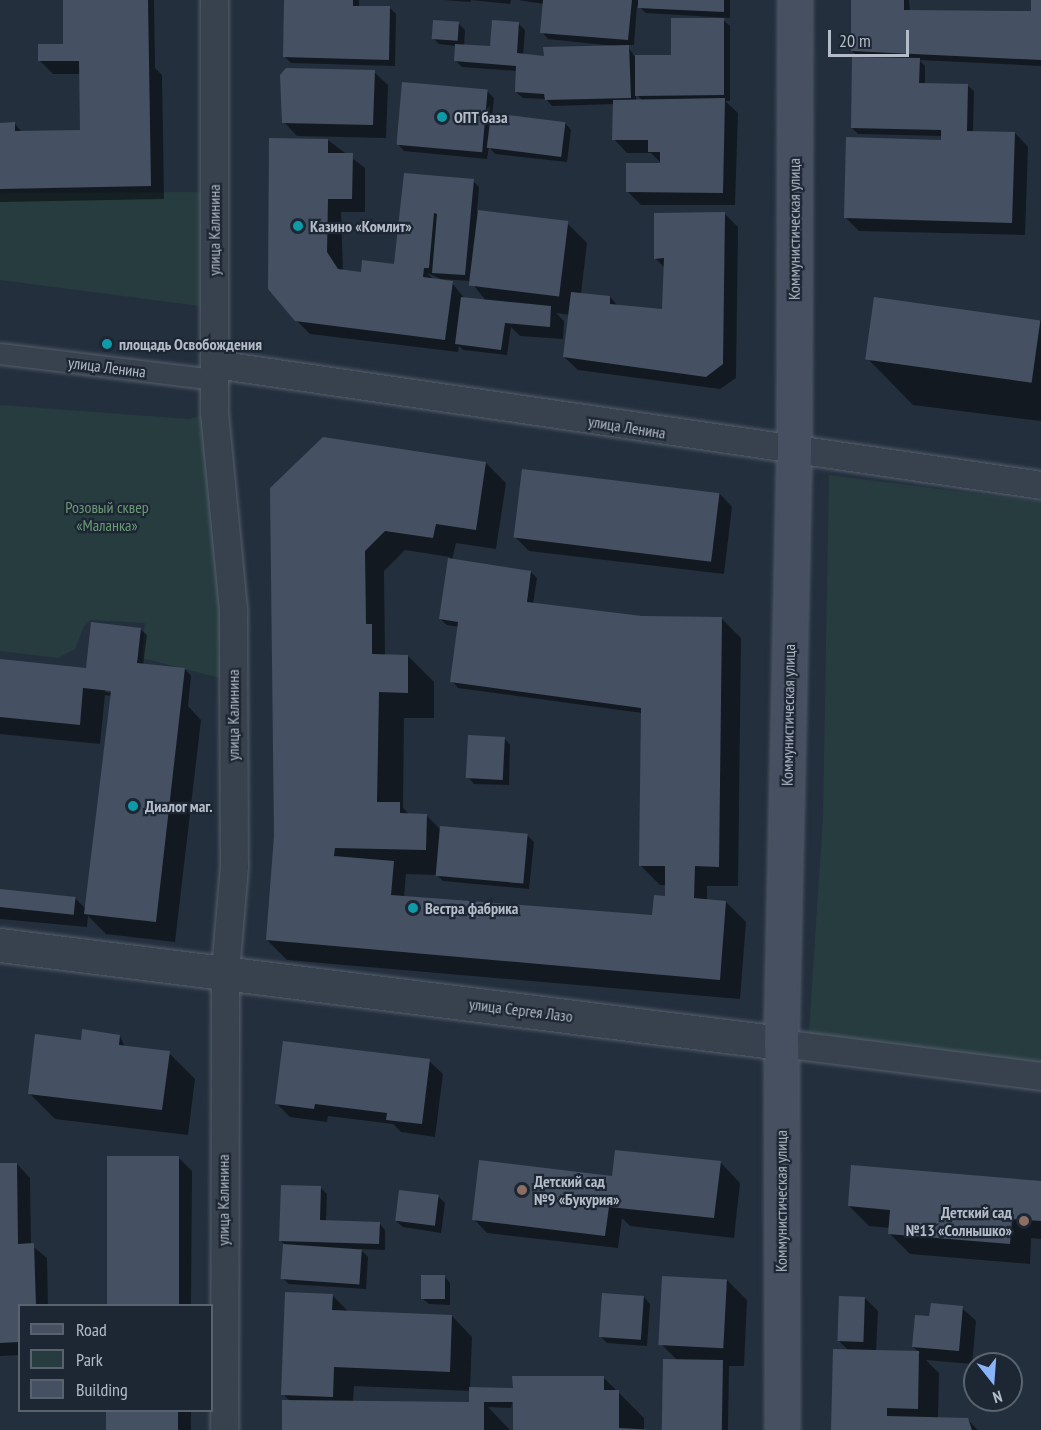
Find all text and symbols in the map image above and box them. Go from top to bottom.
scale bar [831,18,912,56]
text: 20 m [839,29,871,52]
place label: ОПТ база [454,107,508,127]
marker: ОПТ база [435,110,449,124]
street label: Коммунистическая улица [784,158,804,300]
street label: улица Калинина [204,184,224,276]
place label: Казино «Комлит» [310,216,412,236]
marker: Казино «Комлит» [291,219,305,233]
place label: площадь Освобождения [119,334,262,354]
marker: площадь Освобождения [100,337,114,351]
street label: улица Ленина [67,353,147,381]
street label: улица Ленина [587,411,667,443]
park label: Розовый сквер «Маланка» [65,497,149,535]
street label: Коммунистическая улица [777,644,799,786]
street label: улица Калинина [223,669,243,761]
place label: Диалог маг. [145,796,213,816]
marker: Диалог маг. [126,799,140,813]
place label: Вестра фабрика [425,898,518,918]
marker: Вестра фабрика [406,901,420,915]
street label: улица Сергея Лазо [468,994,574,1026]
street label: Коммунистическая улица [771,1130,791,1272]
street label: улица Калинина [213,1154,233,1246]
place label: Детский сад №9 «Букурия» [534,1171,619,1209]
marker: Детский сад №9 «Букурия» [515,1183,529,1197]
place label: Детский сад №13 «Солнышко» [906,1202,1012,1240]
marker: Детский сад №13 «Солнышко» [1017,1214,1031,1228]
legend [18,1304,213,1412]
text: Road [76,1318,107,1341]
text: Park [76,1348,103,1371]
north arrow [963,1352,1023,1412]
text: Building [76,1378,128,1401]
text: N [991,1386,1005,1408]

